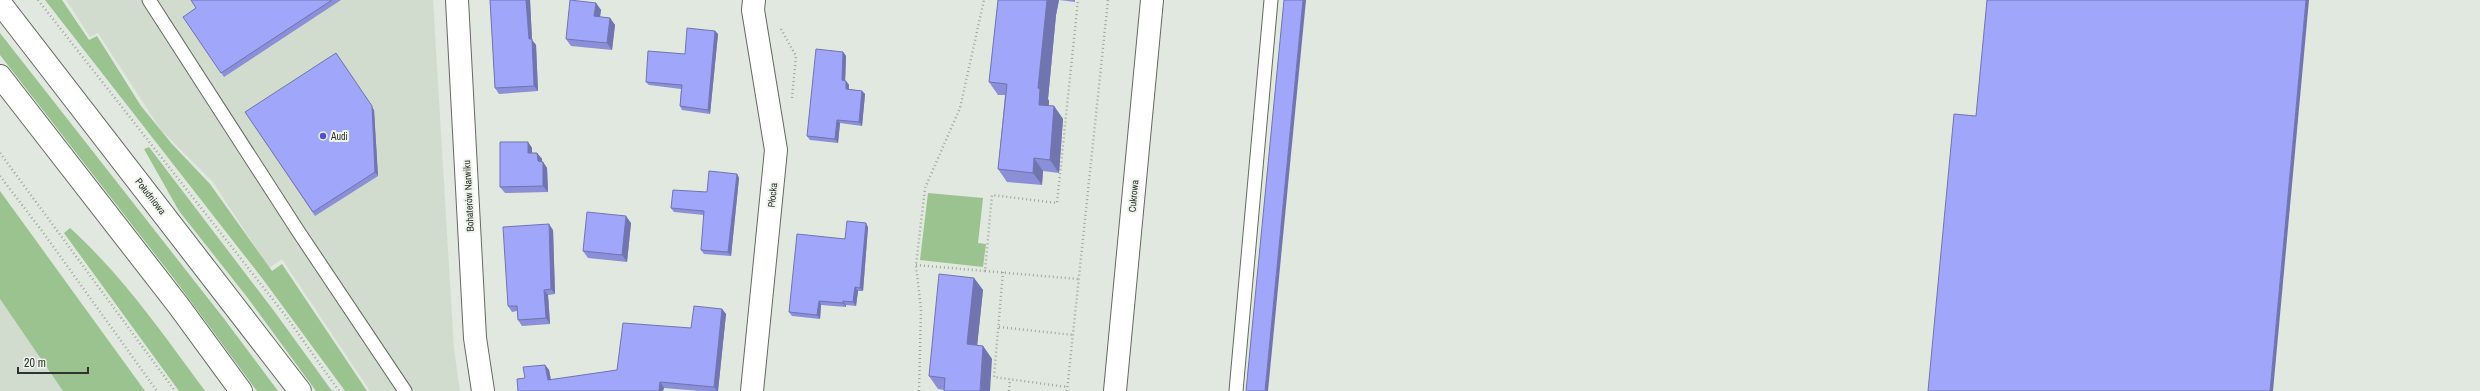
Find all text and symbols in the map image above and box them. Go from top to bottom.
place label: Audi [330,130,348,143]
marker: Audi [318,131,328,141]
street label: Bohaterów Narwiku [460,160,477,232]
street label: Południowa [132,175,169,218]
street label: Cukrowa [1126,179,1141,213]
street label: Płocka [765,182,780,208]
scale bar [18,349,88,375]
text: 20 m [24,355,46,371]

